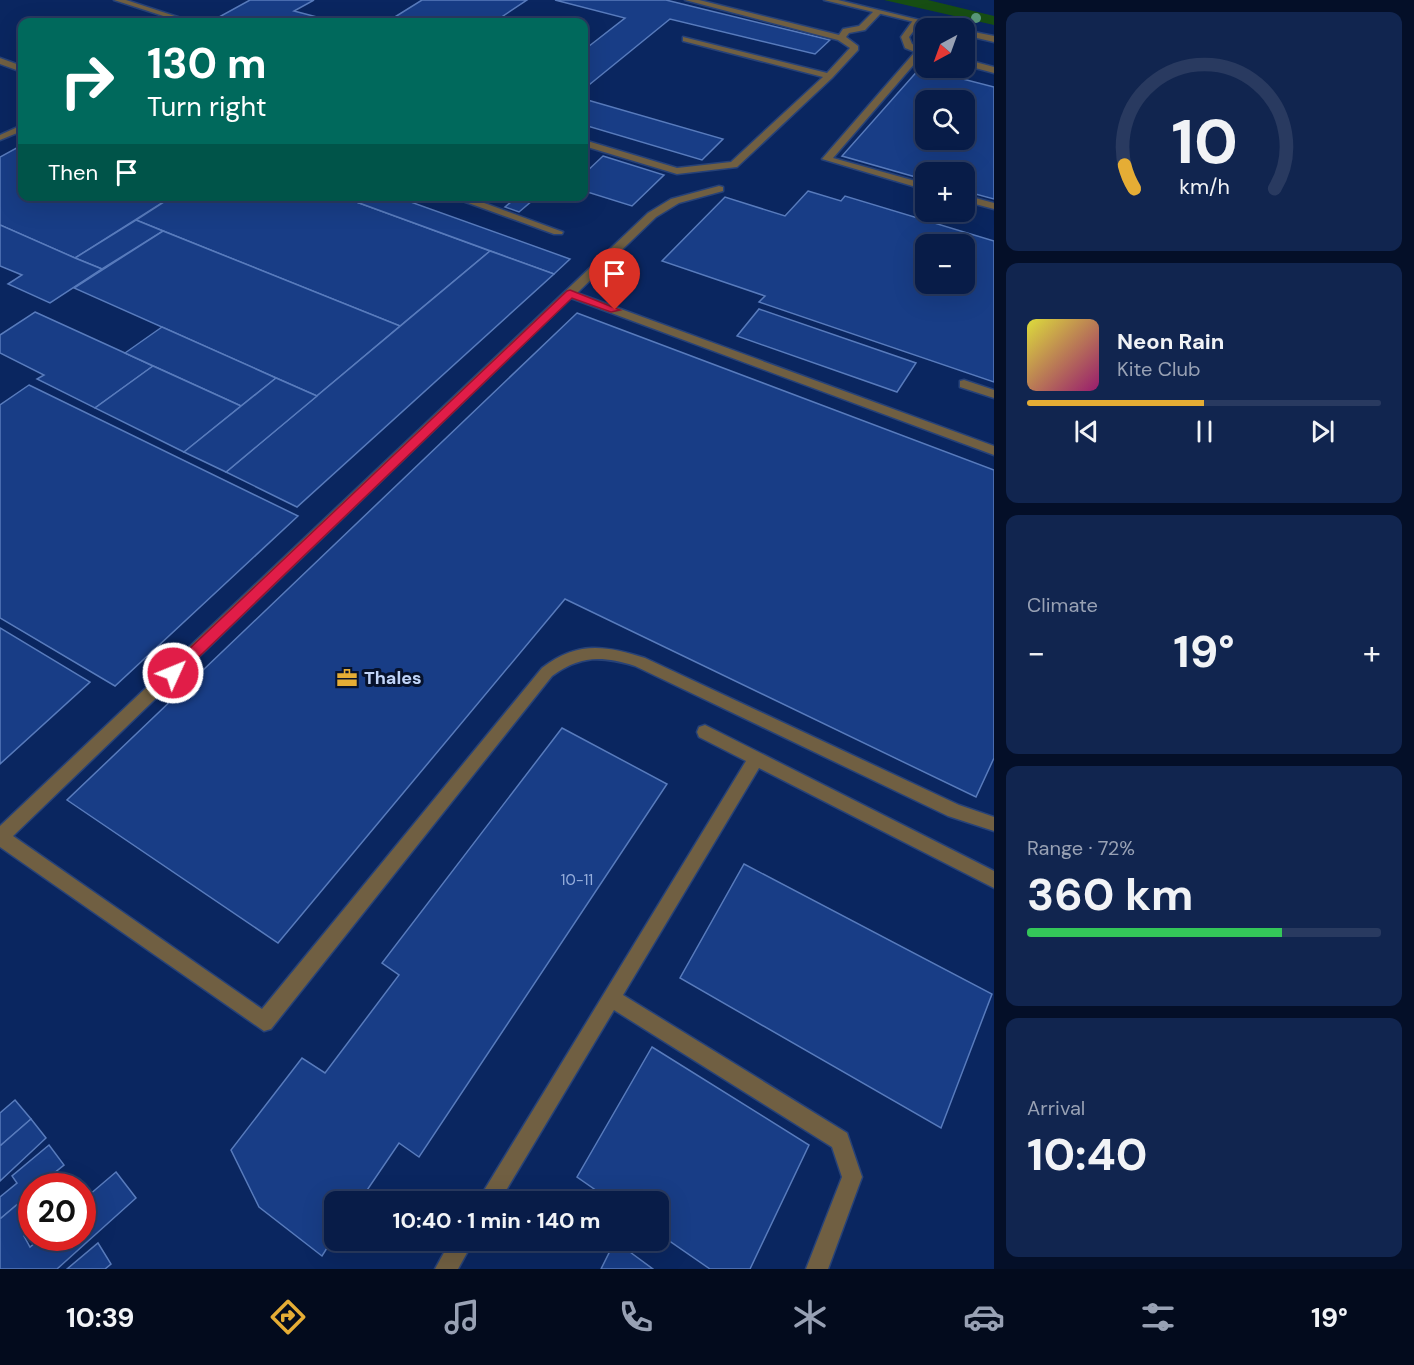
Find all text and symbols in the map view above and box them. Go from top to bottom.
north arrow [915,18,975,78]
map controls [915,18,975,294]
text: 130 m [147,36,267,91]
icon: right [48,42,126,120]
text: Turn right [147,89,267,124]
button: search [915,90,975,150]
text: 10 [1171,101,1237,182]
icon: arrive [110,156,143,189]
text: Then [48,158,98,187]
button: + [915,162,975,222]
text: km/h [1179,173,1229,201]
button: − [915,234,975,294]
pin [589,248,640,310]
icon: arrive [598,257,631,290]
text: Neon Rain [1117,327,1224,356]
text: Kite Club [1117,356,1201,382]
icon: previous [1070,415,1103,448]
icon: pause [1188,415,1221,448]
icon: next [1306,415,1339,448]
text: Climate [1027,592,1098,618]
text: 19° [1173,622,1235,681]
text: − [1027,631,1045,674]
text: + [1363,631,1381,674]
position arrow [141,641,205,705]
office icon: Thales [335,666,359,690]
place label: Thales [364,666,422,690]
text: Range · 72% [1027,835,1135,861]
text: 360 km [1027,865,1193,924]
house number: 10-11 [561,870,593,890]
text: Arrival [1027,1095,1085,1121]
text: 10:40 [1027,1125,1147,1184]
speed limit sign: 20 [18,1173,96,1251]
text: 10:40 · 1 min · 140 m [393,1206,600,1235]
icon: directions [267,1296,309,1338]
icon: music [441,1296,483,1338]
icon: phone [615,1296,657,1338]
icon: climate [789,1296,831,1338]
icon: car [963,1296,1005,1338]
icon: filters [1137,1296,1179,1338]
text: 10:39 [66,1300,135,1335]
text: 19° [1311,1300,1348,1335]

